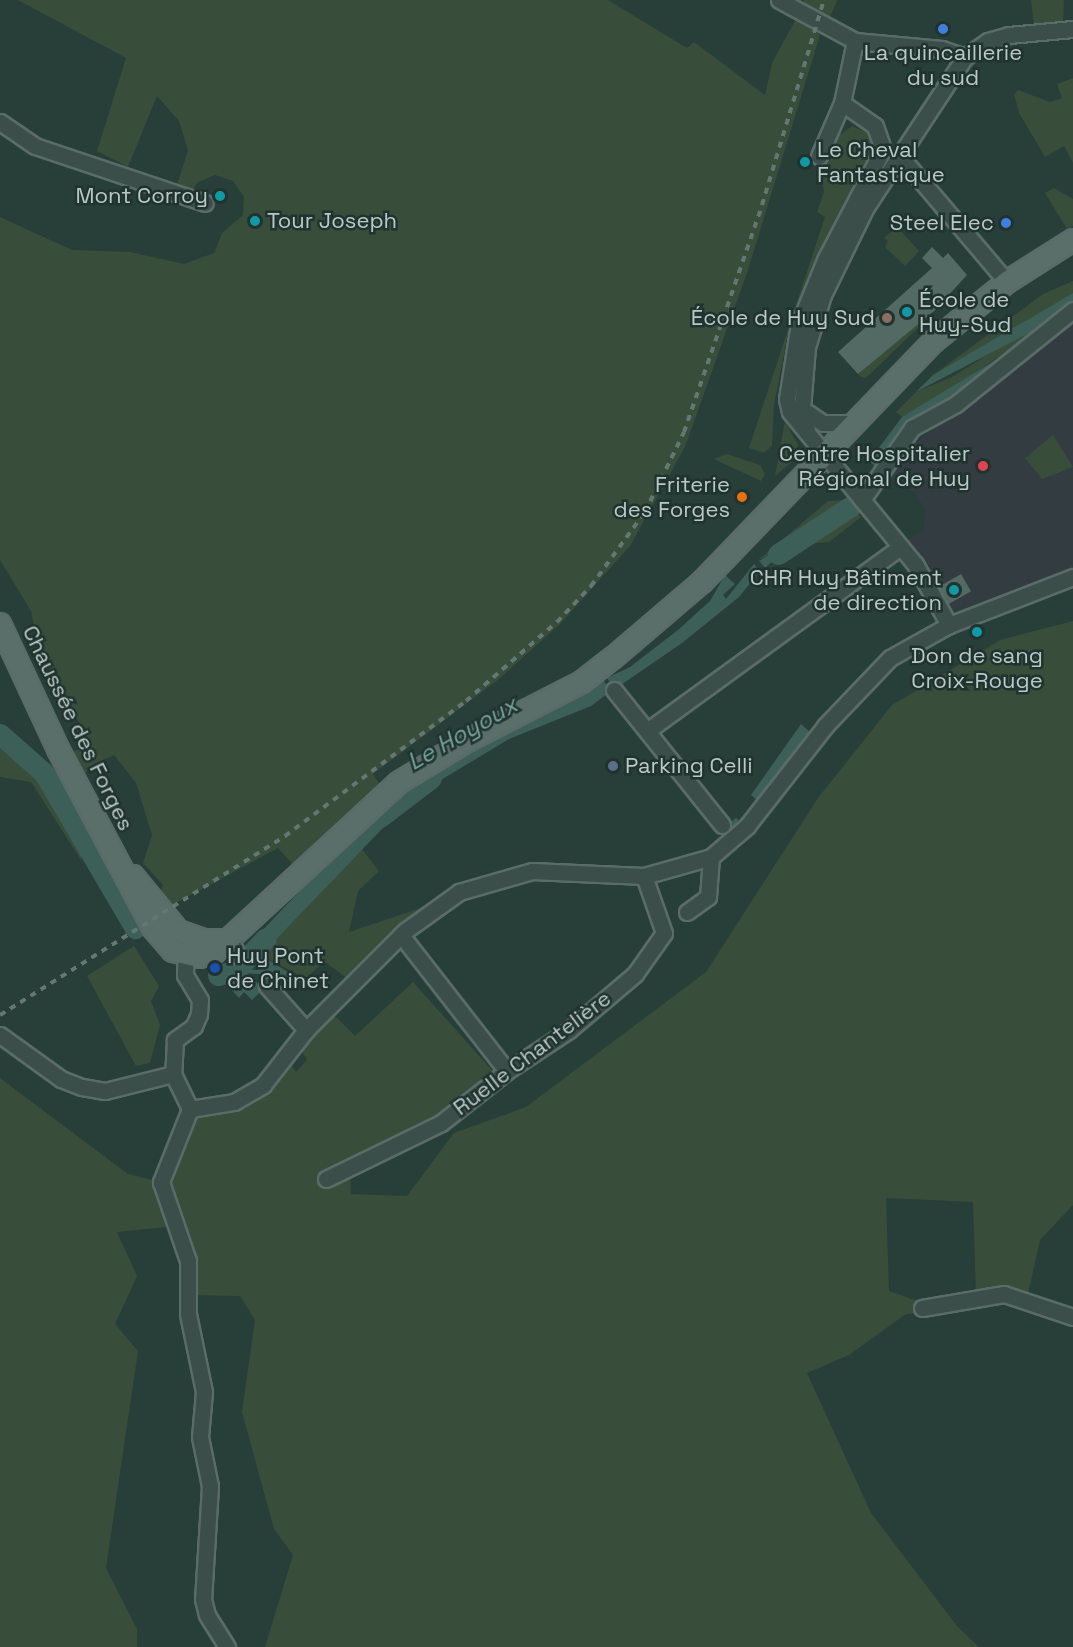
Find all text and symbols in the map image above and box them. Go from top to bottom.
marker: La quincaillerie du sud [936,22,950,36]
place label: La quincaillerie du sud [864,39,1022,90]
place label: Le Cheval Fantastique [817,136,945,188]
marker: Le Cheval Fantastique [798,155,812,169]
place label: Mont Corroy [75,183,208,209]
marker: Mont Corroy [213,189,227,203]
place label: Tour Joseph [267,208,397,234]
place label: Steel Elec [890,210,994,236]
marker: Tour Joseph [248,214,262,228]
marker: Steel Elec [999,216,1013,230]
place label: École de Huy-Sud [919,286,1011,338]
place label: École de Huy Sud [691,305,875,331]
marker: École de Huy-Sud [900,305,914,319]
marker: École de Huy Sud [880,311,894,325]
place label: Centre Hospitalier Régional de Huy [779,440,970,492]
marker: Centre Hospitalier Régional de Huy [974,457,992,475]
place label: Friterie des Forges [614,471,730,522]
marker: Friterie des Forges [735,490,749,504]
place label: CHR Huy Bâtiment de direction [750,564,942,616]
marker: CHR Huy Bâtiment de direction [947,583,961,597]
street label: Chaussée des Forges [17,621,139,835]
marker: Don de sang Croix-Rouge [970,625,984,639]
place label: Don de sang Croix-Rouge [911,642,1043,694]
water label: Le Hoyoux [402,690,522,776]
place label: Parking Celli [625,753,753,779]
marker: Parking Celli [606,759,620,773]
place label: Huy Pont de Chinet [227,942,329,993]
marker: Huy Pont de Chinet [208,961,222,975]
street label: Ruelle Chantelière [448,985,616,1121]

